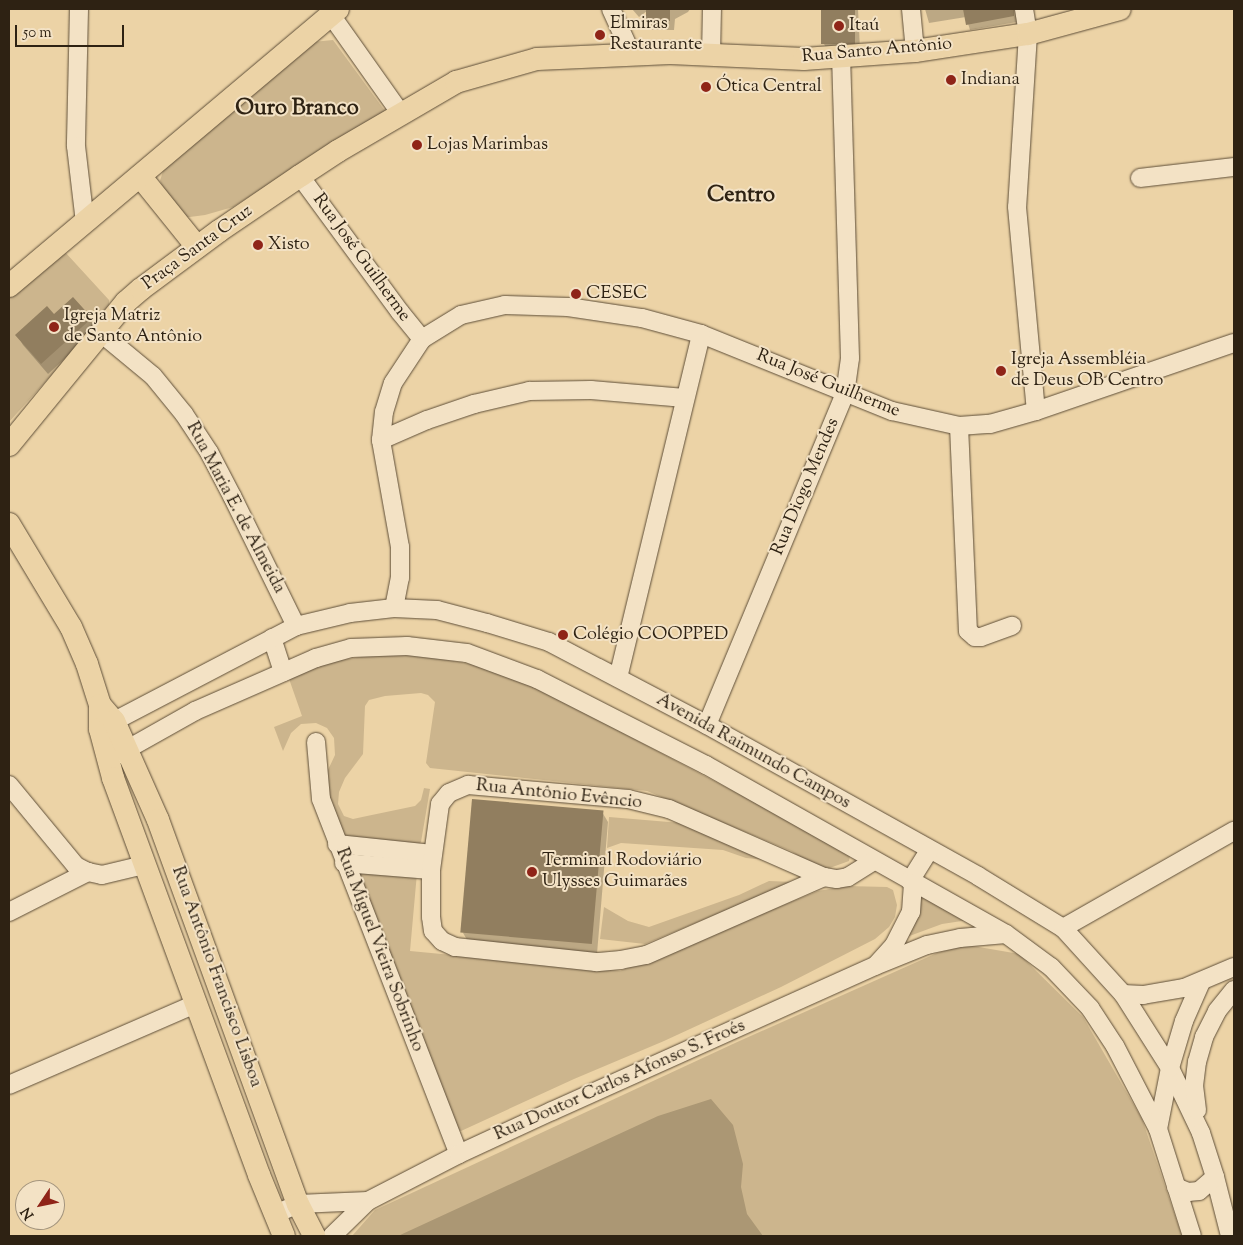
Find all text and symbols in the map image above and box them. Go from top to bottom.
place label: Elmiras Restaurante [610,14,702,56]
scale bar [18,15,126,47]
place label: Itaú [849,15,879,37]
marker: Itaú [833,20,845,32]
text: 50 m [23,23,52,44]
marker: Elmiras Restaurante [594,29,606,41]
street label: Rua Santo Antônio [801,34,953,68]
place label: Indiana [961,69,1020,91]
marker: Indiana [945,74,957,86]
place label: Ótica Central [716,76,822,98]
marker: Ótica Central [700,81,712,93]
district label: Ouro Branco [235,97,359,123]
place label: Lojas Marimbas [427,134,548,156]
marker: Lojas Marimbas [411,139,423,151]
district label: Centro [707,184,775,210]
street label: Rua José Guilherme [307,190,415,326]
street label: Praça Santa Cruz [139,201,257,295]
place label: Xisto [268,234,310,256]
marker: Xisto [252,239,264,251]
place label: CESEC [586,283,648,305]
marker: CESEC [570,288,582,300]
place label: Igreja Matriz de Santo Antônio [64,306,202,348]
marker: Igreja Matriz de Santo Antônio [48,321,60,333]
street label: Rua José Guilherme [753,345,903,423]
place label: Igreja Assembléia de Deus OB Centro [1011,350,1163,392]
marker: Igreja Assembléia de Deus OB Centro [995,365,1007,377]
street label: Rua Diogo Mendes [767,415,845,559]
street label: Rua Maria E. de Almeida [181,419,289,597]
place label: Colégio COOPPED [573,624,728,646]
marker: Colégio COOPPED [557,629,569,641]
street label: Avenida Raimundo Campos [652,690,854,814]
street label: Rua Antônio Evêncio [475,776,643,814]
street label: Rua Miguel Vieira Sobrinho [330,845,428,1055]
place label: Terminal Rodoviário Ulysses Guimarães [542,851,702,894]
street label: Rua Antônio Francisco Lisboa [166,864,266,1090]
marker: Terminal Rodoviário Ulysses Guimarães [526,866,538,878]
street label: Rua Doutor Carlos Afonso S. Froés [491,1016,749,1146]
north arrow [15,1180,65,1230]
text: N [17,1203,40,1223]

